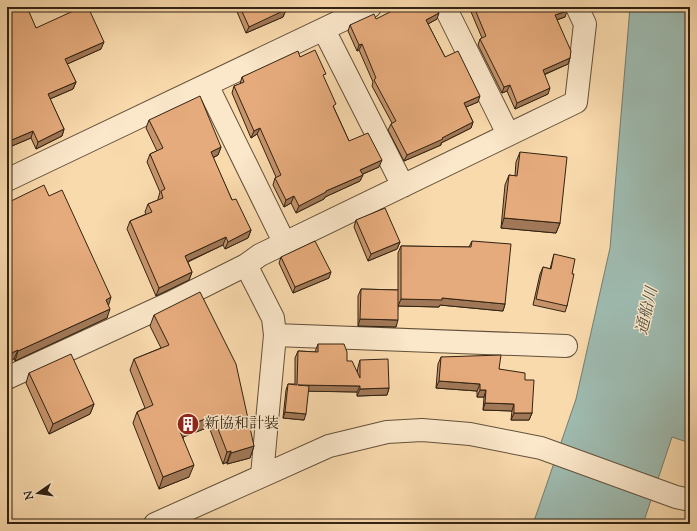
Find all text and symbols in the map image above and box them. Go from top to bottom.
water label: 通船川 [631,283,665,337]
building icon: 新協和計装 [175,411,201,437]
place label: 新協和計装 [204,414,279,435]
north arrow [18,473,58,513]
text: N [20,489,38,502]

